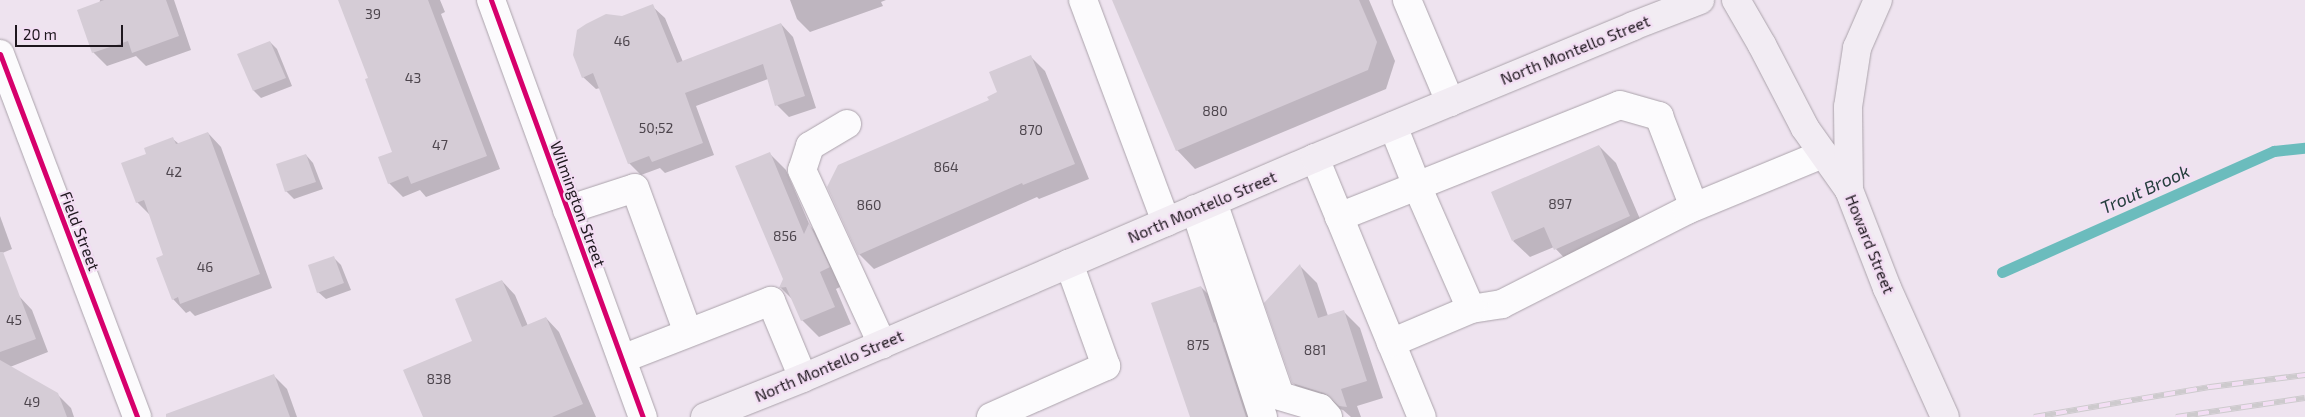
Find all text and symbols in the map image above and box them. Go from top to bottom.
house number: 39 [365,6,381,22]
street label: North Montello Street [1497,11,1653,89]
scale bar [18,15,125,47]
text: 20 m [23,25,57,43]
house number: 46 [614,33,630,49]
house number: 43 [405,70,421,86]
house number: 880 [1202,103,1228,119]
house number: 50;52 [639,120,673,136]
house number: 870 [1019,122,1043,138]
house number: 47 [432,137,448,153]
street label: Wilmington Street [546,138,610,270]
house number: 864 [933,159,959,175]
water label: Trout Brook [2097,160,2193,218]
house number: 42 [166,164,182,180]
street label: North Montello Street [1125,167,1279,247]
street label: Field Street [56,189,104,273]
street label: Howard Street [1841,192,1899,296]
house number: 897 [1548,196,1572,212]
house number: 860 [857,197,881,213]
house number: 856 [773,228,797,244]
house number: 46 [197,259,213,275]
house number: 45 [6,312,22,328]
street label: North Montello Street [752,326,906,406]
house number: 875 [1186,337,1210,353]
house number: 881 [1304,342,1326,358]
house number: 838 [427,371,451,387]
house number: 49 [24,394,40,410]

